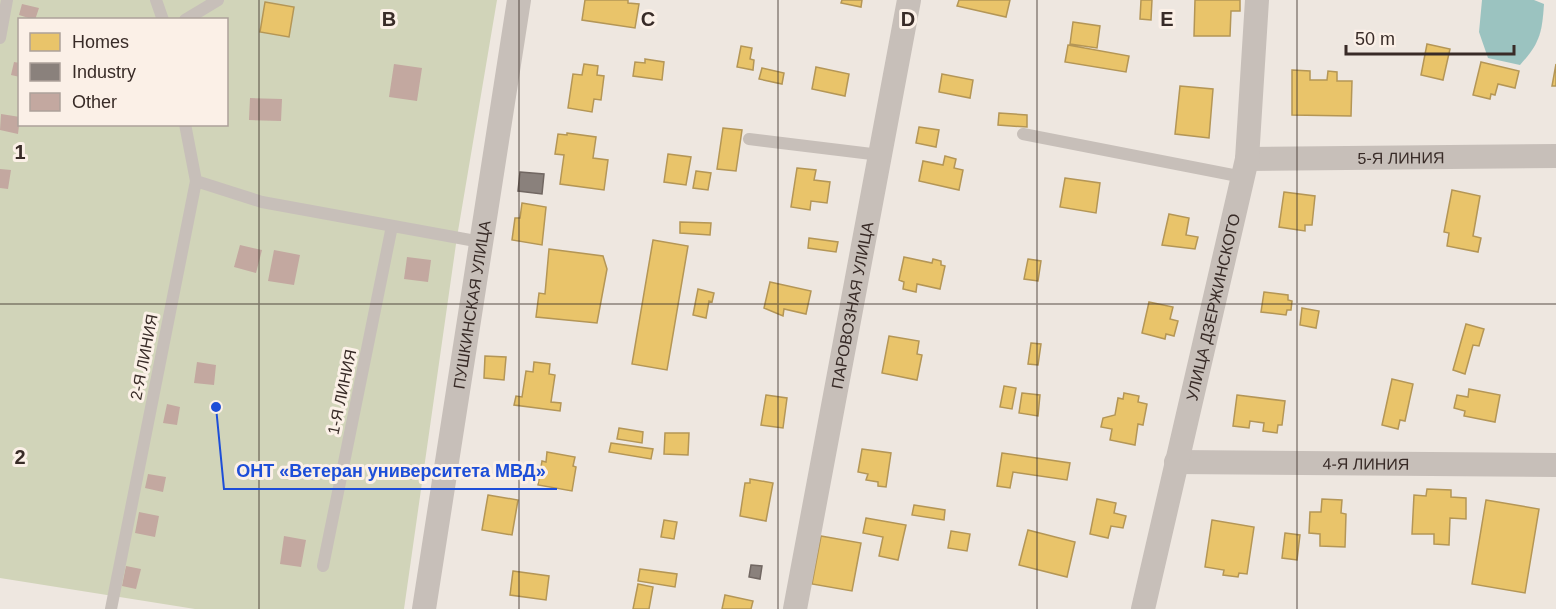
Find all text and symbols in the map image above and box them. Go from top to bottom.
text: B [382,8,396,30]
text: C [641,8,655,30]
text: D [901,8,915,30]
text: E [1160,8,1174,30]
legend [18,18,228,126]
scale bar [1346,18,1514,56]
text: 50 m [1355,29,1395,49]
text: Homes [72,32,129,52]
text: Industry [72,62,136,82]
text: Other [72,92,117,112]
text: 1 [14,141,26,163]
street label: 5-Я ЛИНИЯ [1357,149,1445,166]
street label: УЛИЦА ДЗЕРЖИНСКОГО [1183,212,1243,402]
street label: ПУШКИНСКАЯ УЛИЦА [450,219,493,390]
street label: ПАРОВОЗНАЯ УЛИЦА [828,220,876,390]
street label: 2-Я ЛИНИЯ [127,313,161,401]
street label: 1-Я ЛИНИЯ [325,348,359,436]
text: 2 [14,446,26,468]
callout: ОНТ «Ветеран университета МВД» [224,453,557,489]
street label: 4-Я ЛИНИЯ [1322,455,1409,472]
text: ОНТ «Ветеран университета МВД» [236,461,546,481]

